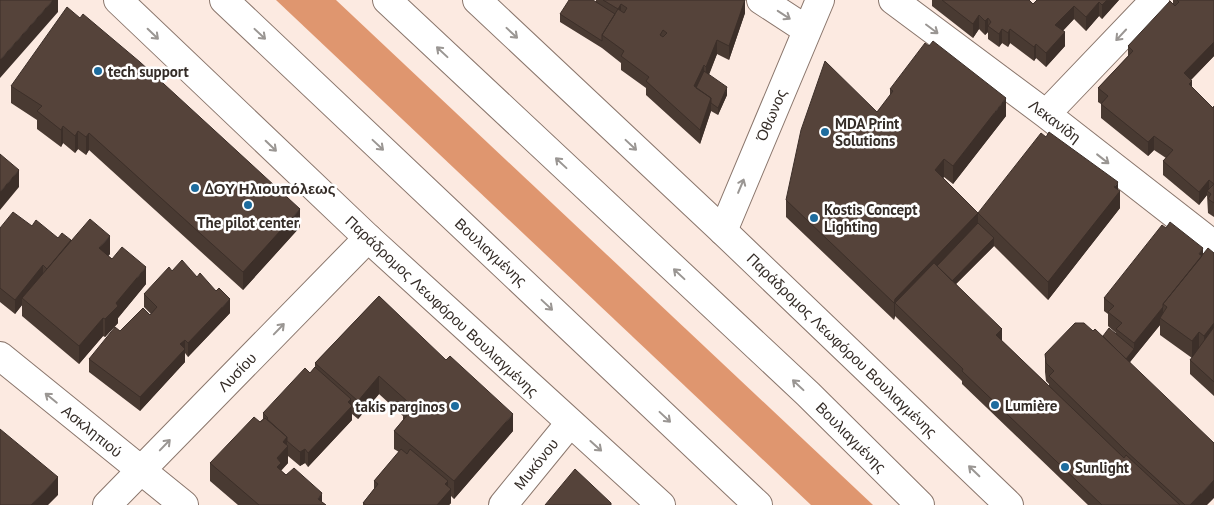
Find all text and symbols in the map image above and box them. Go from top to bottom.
one-way arrow [777,10,791,20]
one-way arrow [925,24,939,34]
one-way arrow [253,27,265,39]
one-way arrow [506,27,519,39]
one-way arrow [147,28,159,40]
one-way arrow [1115,29,1127,42]
one-way arrow [436,46,448,58]
place label: tech support [108,62,190,81]
marker: tech support [92,65,104,77]
street label: Όθωνος [751,86,790,145]
street label: Λεκανίδη [1025,95,1085,147]
place label: MDA Print Solutions [835,114,900,150]
marker: MDA Print Solutions [819,126,831,138]
one-way arrow [371,139,384,151]
one-way arrow [624,139,637,151]
one-way arrow [264,140,277,152]
one-way arrow [1096,154,1110,164]
one-way arrow [554,157,567,169]
place label: ΔΟΥ Ηλιουπόλεως [205,179,336,198]
one-way arrow [737,179,747,194]
marker: ΔΟΥ Ηλιουπόλεως [189,182,201,194]
marker: The pilot center [242,199,254,211]
place label: Kostis Concept Lighting [824,200,918,236]
street label: Παράδρομος Λεωφόρου Βουλιαγμένης [342,211,542,401]
marker: Kostis Concept Lighting [808,212,820,224]
place label: The pilot center [197,213,300,232]
street label: Βουλιαγμένης [451,214,531,290]
street label: Παράδρομος Λεωφόρου Βουλιαγμένης [743,249,941,441]
one-way arrow [673,268,686,280]
one-way arrow [540,299,553,311]
one-way arrow [273,323,285,335]
street label: Λυσίου [214,348,260,396]
one-way arrow [792,379,804,391]
one-way arrow [44,392,57,403]
place label: Lumière [1005,396,1058,415]
place label: takis parginos [355,397,445,416]
street label: Βουλιαγμένης [812,398,890,476]
marker: Lumière [989,399,1001,411]
marker: takis parginos [449,400,461,412]
street label: Ασκληπιού [58,401,126,461]
one-way arrow [658,411,671,423]
street label: Μυκόνου [510,435,562,493]
one-way arrow [159,439,171,451]
one-way arrow [589,440,602,452]
place label: Sunlight [1075,458,1130,477]
marker: Sunlight [1059,461,1071,473]
one-way arrow [968,465,980,477]

